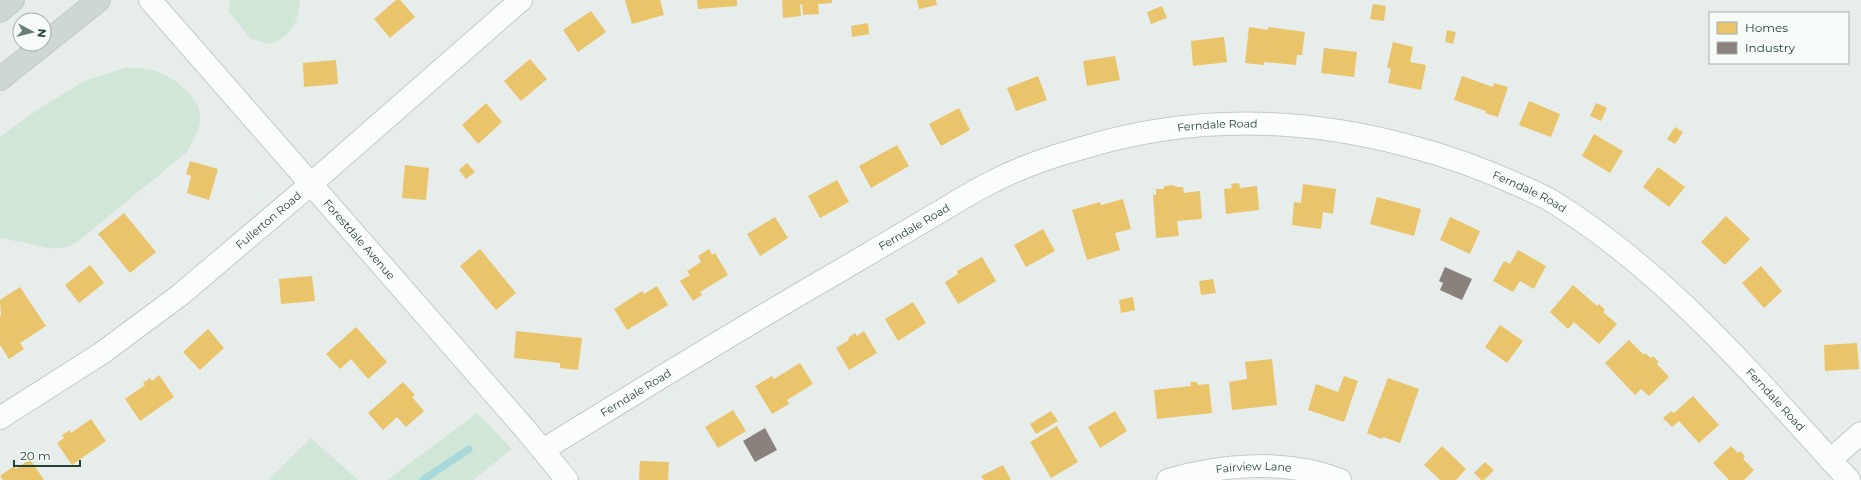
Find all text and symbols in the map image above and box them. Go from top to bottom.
north arrow [12,12,52,52]
legend [1709,12,1849,64]
text: Homes [1745,20,1788,35]
text: N [34,28,49,38]
text: Industry [1745,40,1795,55]
street label: Ferndale Road [1176,116,1258,135]
street label: Ferndale Road [1491,168,1569,216]
street label: Fullerton Road [233,188,304,252]
street label: Forestdale Avenue [320,196,399,283]
street label: Ferndale Road [876,200,952,253]
street label: Ferndale Road [1743,365,1808,434]
street label: Ferndale Road [598,366,674,420]
scale bar [14,442,80,468]
text: 20 m [20,448,51,463]
street label: Fairview Lane [1215,459,1293,476]

